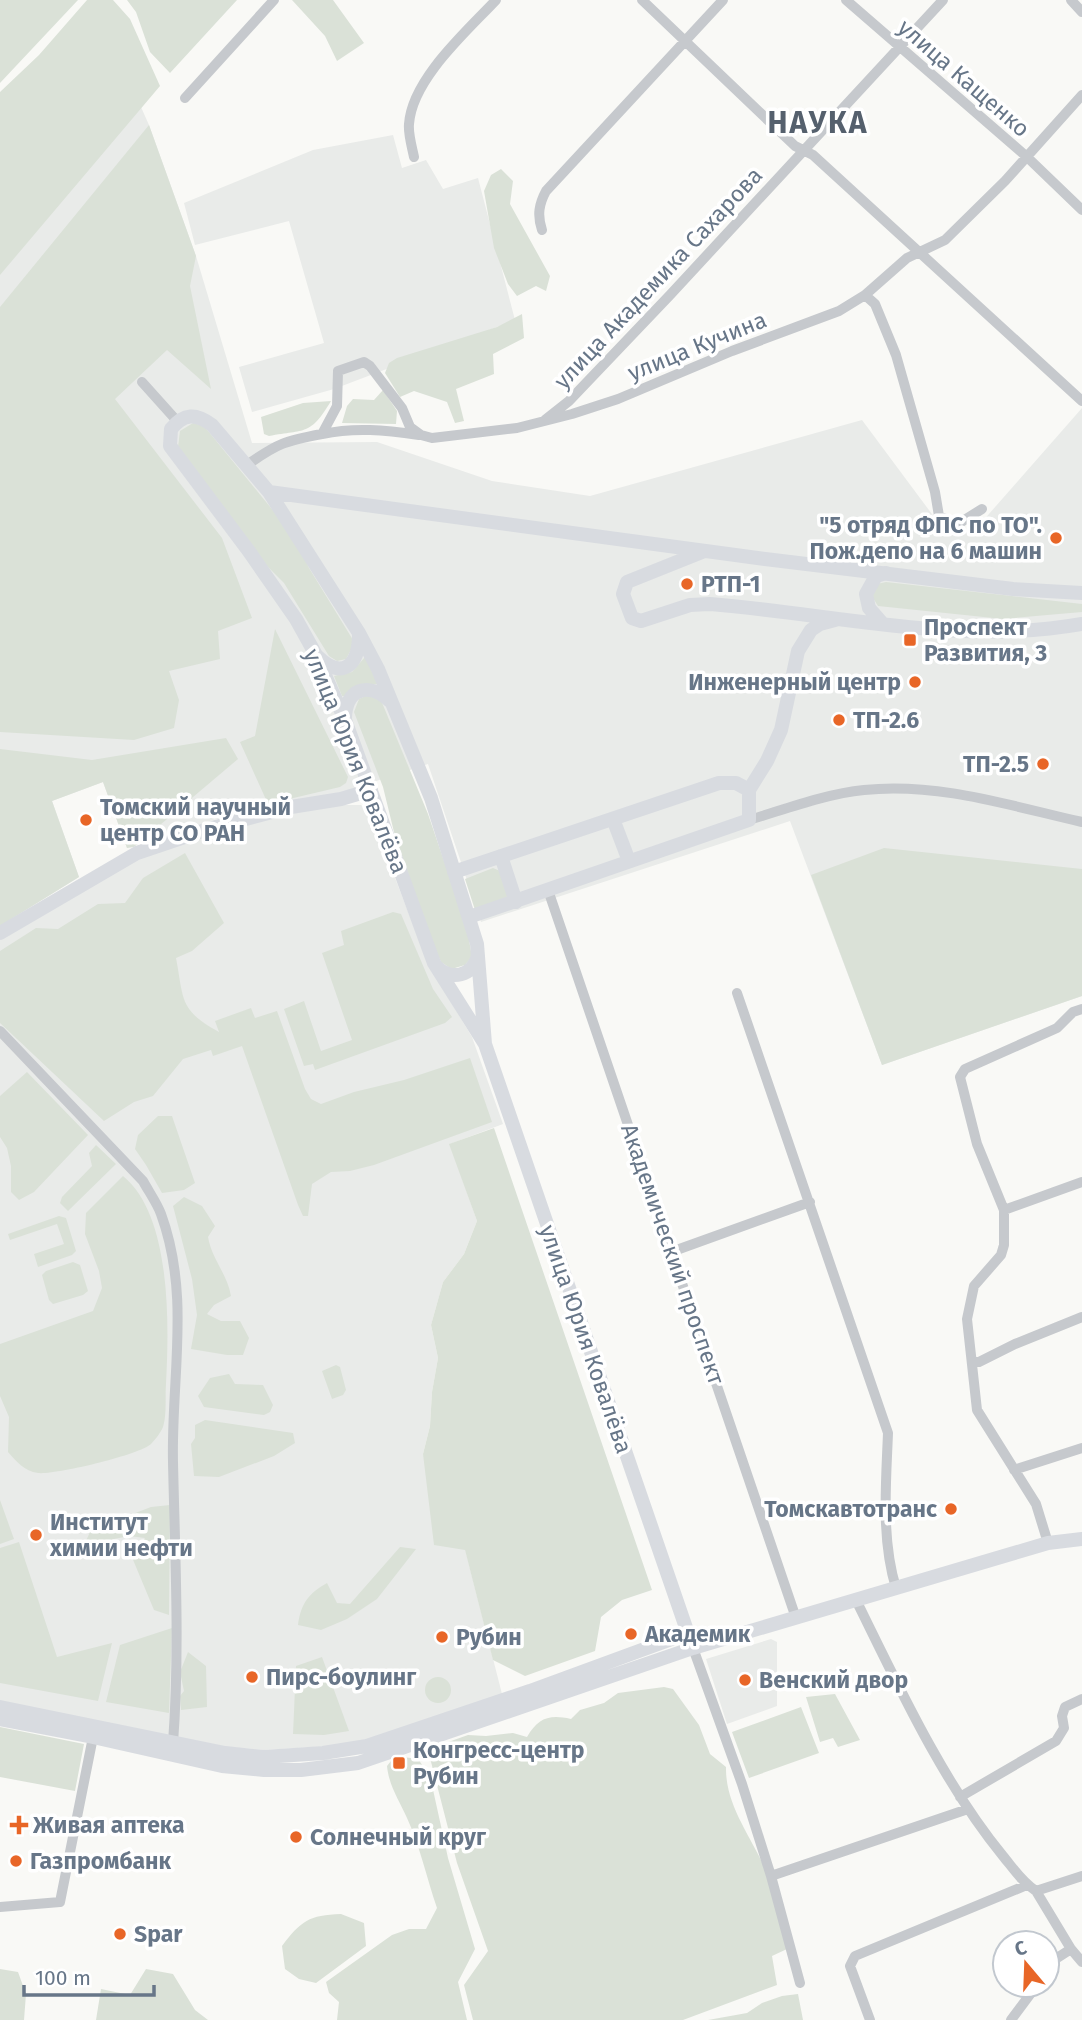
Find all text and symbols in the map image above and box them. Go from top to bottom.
street label: улица Кащенко [892,13,1036,143]
district label: НАУКА [768,105,868,141]
street label: улица Академика Сахарова [548,161,768,395]
street label: улица Кучина [623,305,771,387]
place label: "5 отряд ФПС по ТО". Пож.депо на 6 машин [810,511,1042,565]
marker: "5 отряд ФПС по ТО". Пож.депо на 6 машин [1048,530,1064,546]
place label: РТП-1 [701,570,760,598]
marker: РТП-1 [679,576,695,592]
place label: Проспект Развития, 3 [924,613,1047,667]
marker: Проспект Развития, 3 [902,632,918,648]
street label: улица Юрия Ковалёва [298,644,414,878]
place label: Инженерный центр [688,668,901,696]
marker: Инженерный центр [907,674,923,690]
place label: ТП-2.6 [853,706,919,734]
marker: ТП-2.6 [831,712,847,728]
place label: ТП-2.5 [963,750,1029,778]
marker: ТП-2.5 [1035,756,1051,772]
place label: Томский научный центр СО РАН [100,793,291,847]
marker: Томский научный центр СО РАН [78,812,94,828]
street label: Академический проспект [615,1120,731,1389]
street label: улица Юрия Ковалёва [534,1221,638,1457]
place label: Томскавтотранс [764,1495,937,1523]
marker: Томскавтотранс [943,1501,959,1517]
place label: Институт химии нефти [49,1508,193,1562]
marker: Институт химии нефти [28,1527,44,1543]
place label: Академик [644,1620,751,1648]
place label: Рубин [456,1623,522,1651]
marker: Академик [623,1626,639,1642]
marker: Рубин [434,1629,450,1645]
place label: Пирс-боулинг [266,1663,417,1691]
place label: Венский двор [759,1666,908,1694]
marker: Пирс-боулинг [244,1669,260,1685]
marker: Венский двор [737,1672,753,1688]
place label: Конгресс-центр Рубин [413,1736,584,1790]
marker: Конгресс-центр Рубин [391,1755,407,1771]
place label: Живая аптека [32,1811,185,1839]
marker: Живая аптека [11,1817,27,1833]
place label: Солнечный круг [310,1823,487,1851]
marker: Солнечный круг [288,1829,304,1845]
place label: Газпромбанк [30,1847,172,1875]
marker: Газпромбанк [8,1853,24,1869]
place label: Spar [134,1920,183,1948]
marker: Spar [112,1926,128,1942]
north arrow [991,1929,1061,1999]
text: С [1012,1936,1030,1961]
scale bar [24,1954,154,1998]
text: 100 m [35,1965,91,1991]

